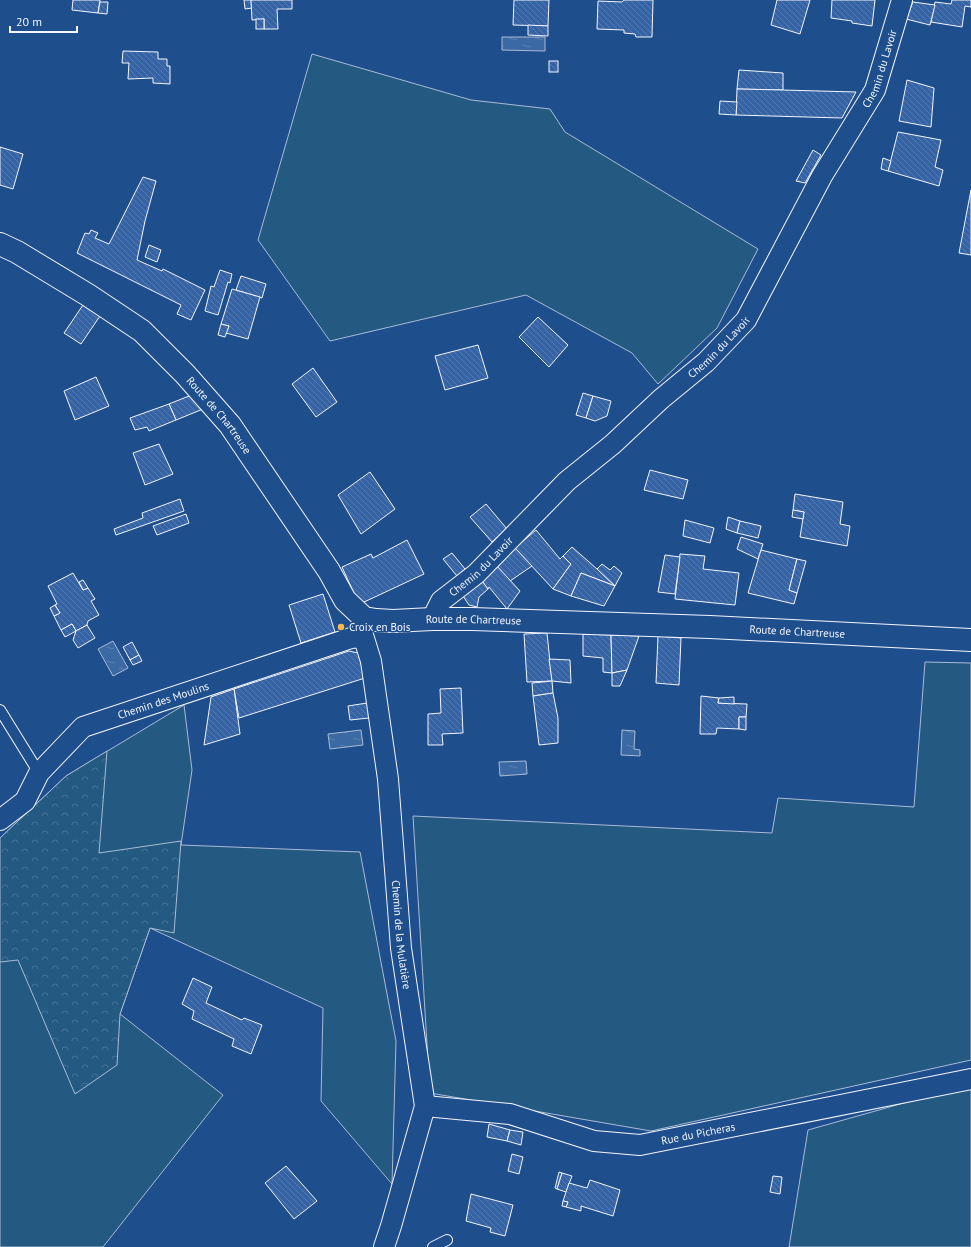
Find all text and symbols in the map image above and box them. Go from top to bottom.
scale bar [10,8,77,34]
text: 20 m [16,14,42,29]
street label: Chemin du Lavoir [859,28,900,110]
street label: Chemin du Lavoir [685,314,754,381]
street label: Route de Chartreuse [184,374,255,457]
street label: Chemin du Lavoir [446,533,516,599]
street label: Route de Chartreuse [425,612,522,628]
place label: Croix en Bois [349,620,411,634]
marker: Croix en Bois [336,622,346,632]
street label: Route de Chartreuse [749,622,846,641]
street label: Chemin des Moulins [116,679,211,722]
street label: Chemin de la Mulatière [389,880,414,991]
street label: Rue du Picheras [660,1119,737,1148]

